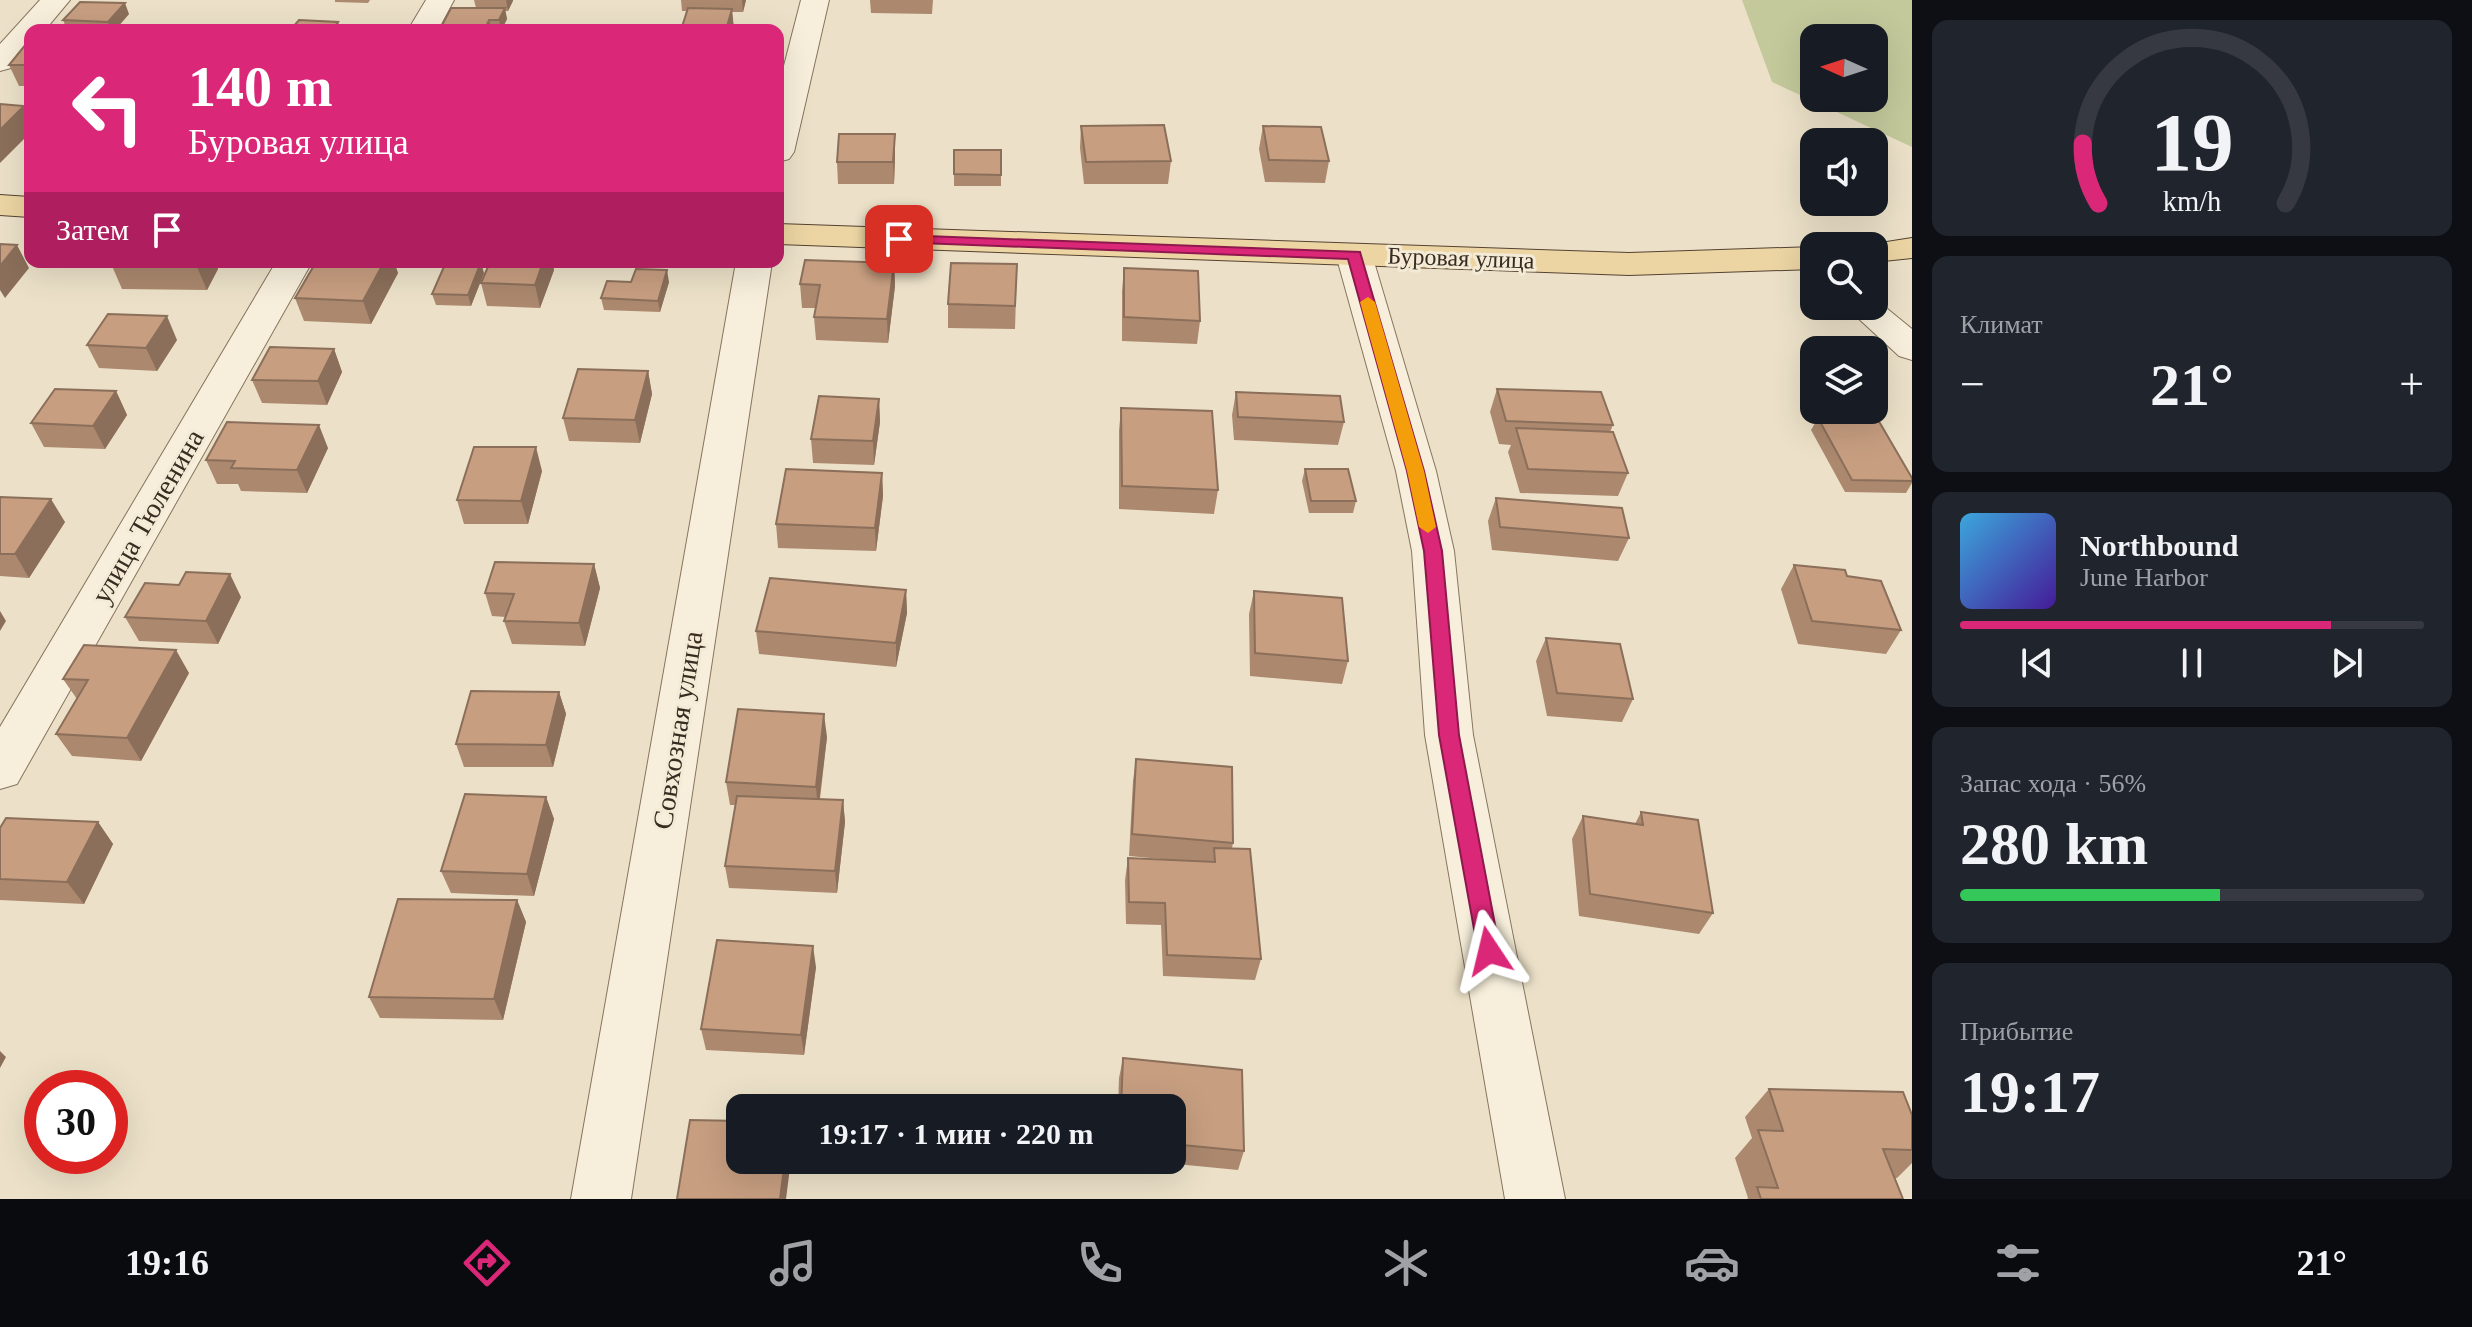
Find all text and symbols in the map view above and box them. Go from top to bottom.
north arrow [1800,24,1888,112]
map controls [1800,24,1888,424]
icon: left [56,56,160,160]
text: 140 m [188,56,333,118]
text: 19 [2150,95,2234,187]
text: Буровая улица [188,122,409,162]
button: sound [1800,128,1888,216]
text: km/h [2163,186,2221,217]
pin [865,205,933,273]
icon: arrive [145,208,189,252]
text: Затем [56,213,129,246]
icon: arrive [877,217,921,261]
button: search [1800,232,1888,320]
street label: Буровая улица [1387,242,1535,274]
text: Климат [1960,310,2043,339]
button: layers [1800,336,1888,424]
text: 21° [2150,352,2234,418]
text: − [1960,360,1985,409]
text: + [2399,360,2424,409]
street label: улица Тюленина [85,423,210,609]
text: Northbound [2080,529,2238,562]
text: June Harbor [2080,563,2208,592]
street label: Совхозная улица [647,628,709,831]
icon: previous [2015,641,2059,685]
icon: pause [2170,641,2214,685]
icon: next [2325,641,2369,685]
text: Запас хода · 56% [1960,769,2146,798]
text: 280 km [1960,811,2148,877]
position arrow [1447,909,1531,993]
text: Прибытие [1960,1017,2073,1046]
text: 19:17 [1960,1059,2100,1125]
speed limit sign: 30 [24,1070,128,1174]
text: 19:17 · 1 мин · 220 m [819,1117,1094,1150]
icon: directions [459,1235,515,1291]
icon: music [765,1235,821,1291]
icon: phone [1072,1235,1128,1291]
icon: climate [1378,1235,1434,1291]
icon: car [1684,1235,1740,1291]
icon: filters [1990,1235,2046,1291]
text: 19:16 [125,1243,209,1283]
text: 21° [2296,1243,2347,1283]

